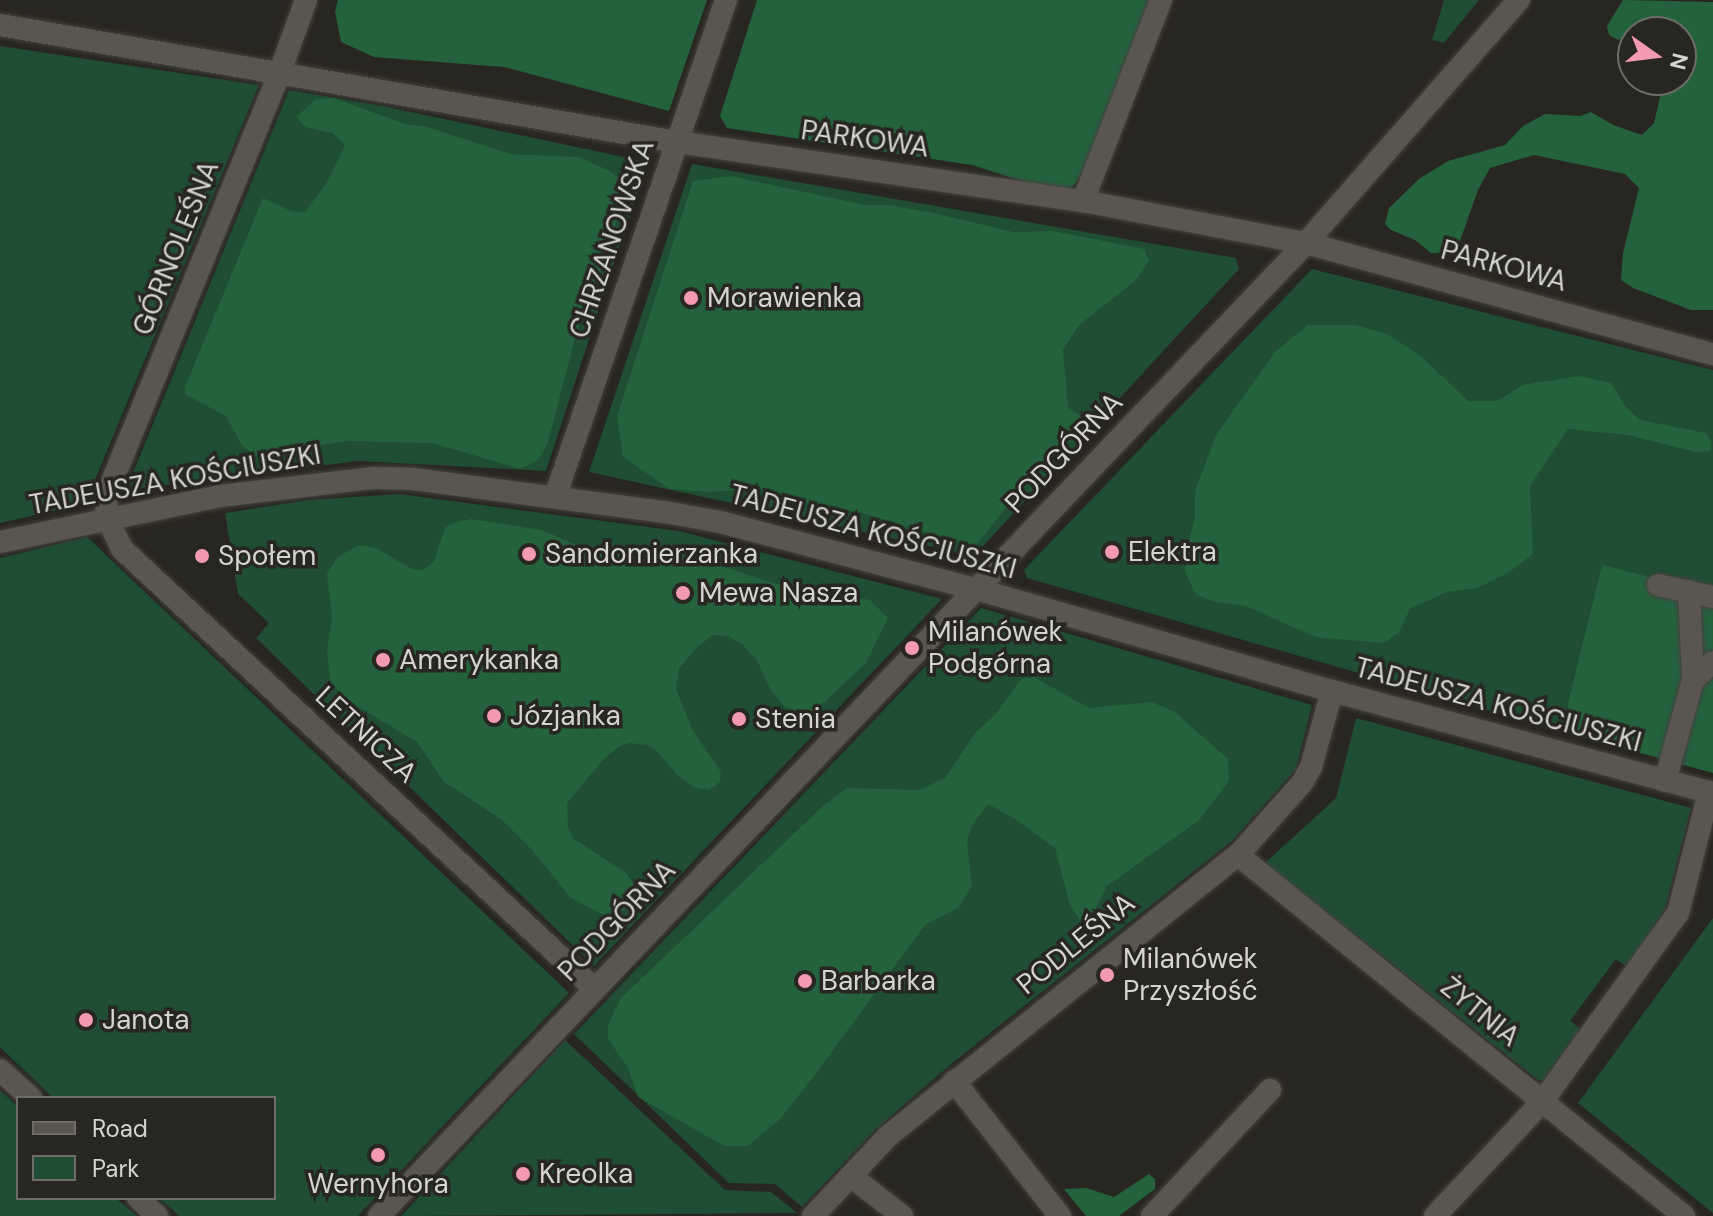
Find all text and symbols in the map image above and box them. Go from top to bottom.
north arrow [1617,16,1697,96]
text: N [1663,50,1695,73]
street label: PARKOWA [799,113,931,165]
street label: CHRZANOWSKA [562,135,662,343]
street label: GÓRNOLEŚNA [126,156,226,340]
street label: PARKOWA [1437,233,1571,299]
place label: Morawienka [707,281,862,315]
marker: Morawienka [682,289,700,307]
street label: PODGÓRNA [998,386,1130,520]
street label: TADEUSZA KOŚCIUSZKI [27,438,323,522]
street label: TADEUSZA KOŚCIUSZKI [726,478,1020,586]
place label: Elektra [1128,535,1217,569]
place label: Sandomierzanka [545,537,758,571]
place label: Społem [218,539,316,573]
marker: Elektra [1103,543,1121,561]
marker: Sandomierzanka [520,545,538,563]
marker: Społem [193,547,211,565]
place label: Mewa Nasza [699,576,858,610]
marker: Mewa Nasza [674,584,692,602]
place label: Milanówek Podgórna [928,615,1063,681]
marker: Milanówek Podgórna [903,639,921,657]
place label: Amerykanka [399,643,559,677]
marker: Amerykanka [374,651,392,669]
street label: TADEUSZA KOŚCIUSZKI [1351,651,1645,759]
street label: LETNICZA [308,680,424,790]
place label: Józjanka [510,699,621,733]
place label: Stenia [755,702,836,736]
marker: Józjanka [485,707,503,725]
marker: Stenia [730,710,748,728]
street label: PODGÓRNA [551,854,683,988]
street label: PODLEŚNA [1010,886,1142,1002]
place label: Milanówek Przyszłość [1123,942,1258,1008]
place label: Barbarka [821,964,936,998]
marker: Milanówek Przyszłość [1098,966,1116,984]
street label: ŻYTNIA [1434,970,1526,1054]
marker: Barbarka [796,972,814,990]
place label: Janota [102,1003,190,1037]
marker: Janota [77,1011,95,1029]
legend [16,1096,276,1200]
text: Road [92,1113,148,1144]
marker: Wernyhora [369,1146,387,1164]
text: Park [92,1153,139,1184]
place label: Kreolka [539,1157,633,1191]
marker: Kreolka [514,1165,532,1183]
place label: Wernyhora [307,1167,449,1201]

